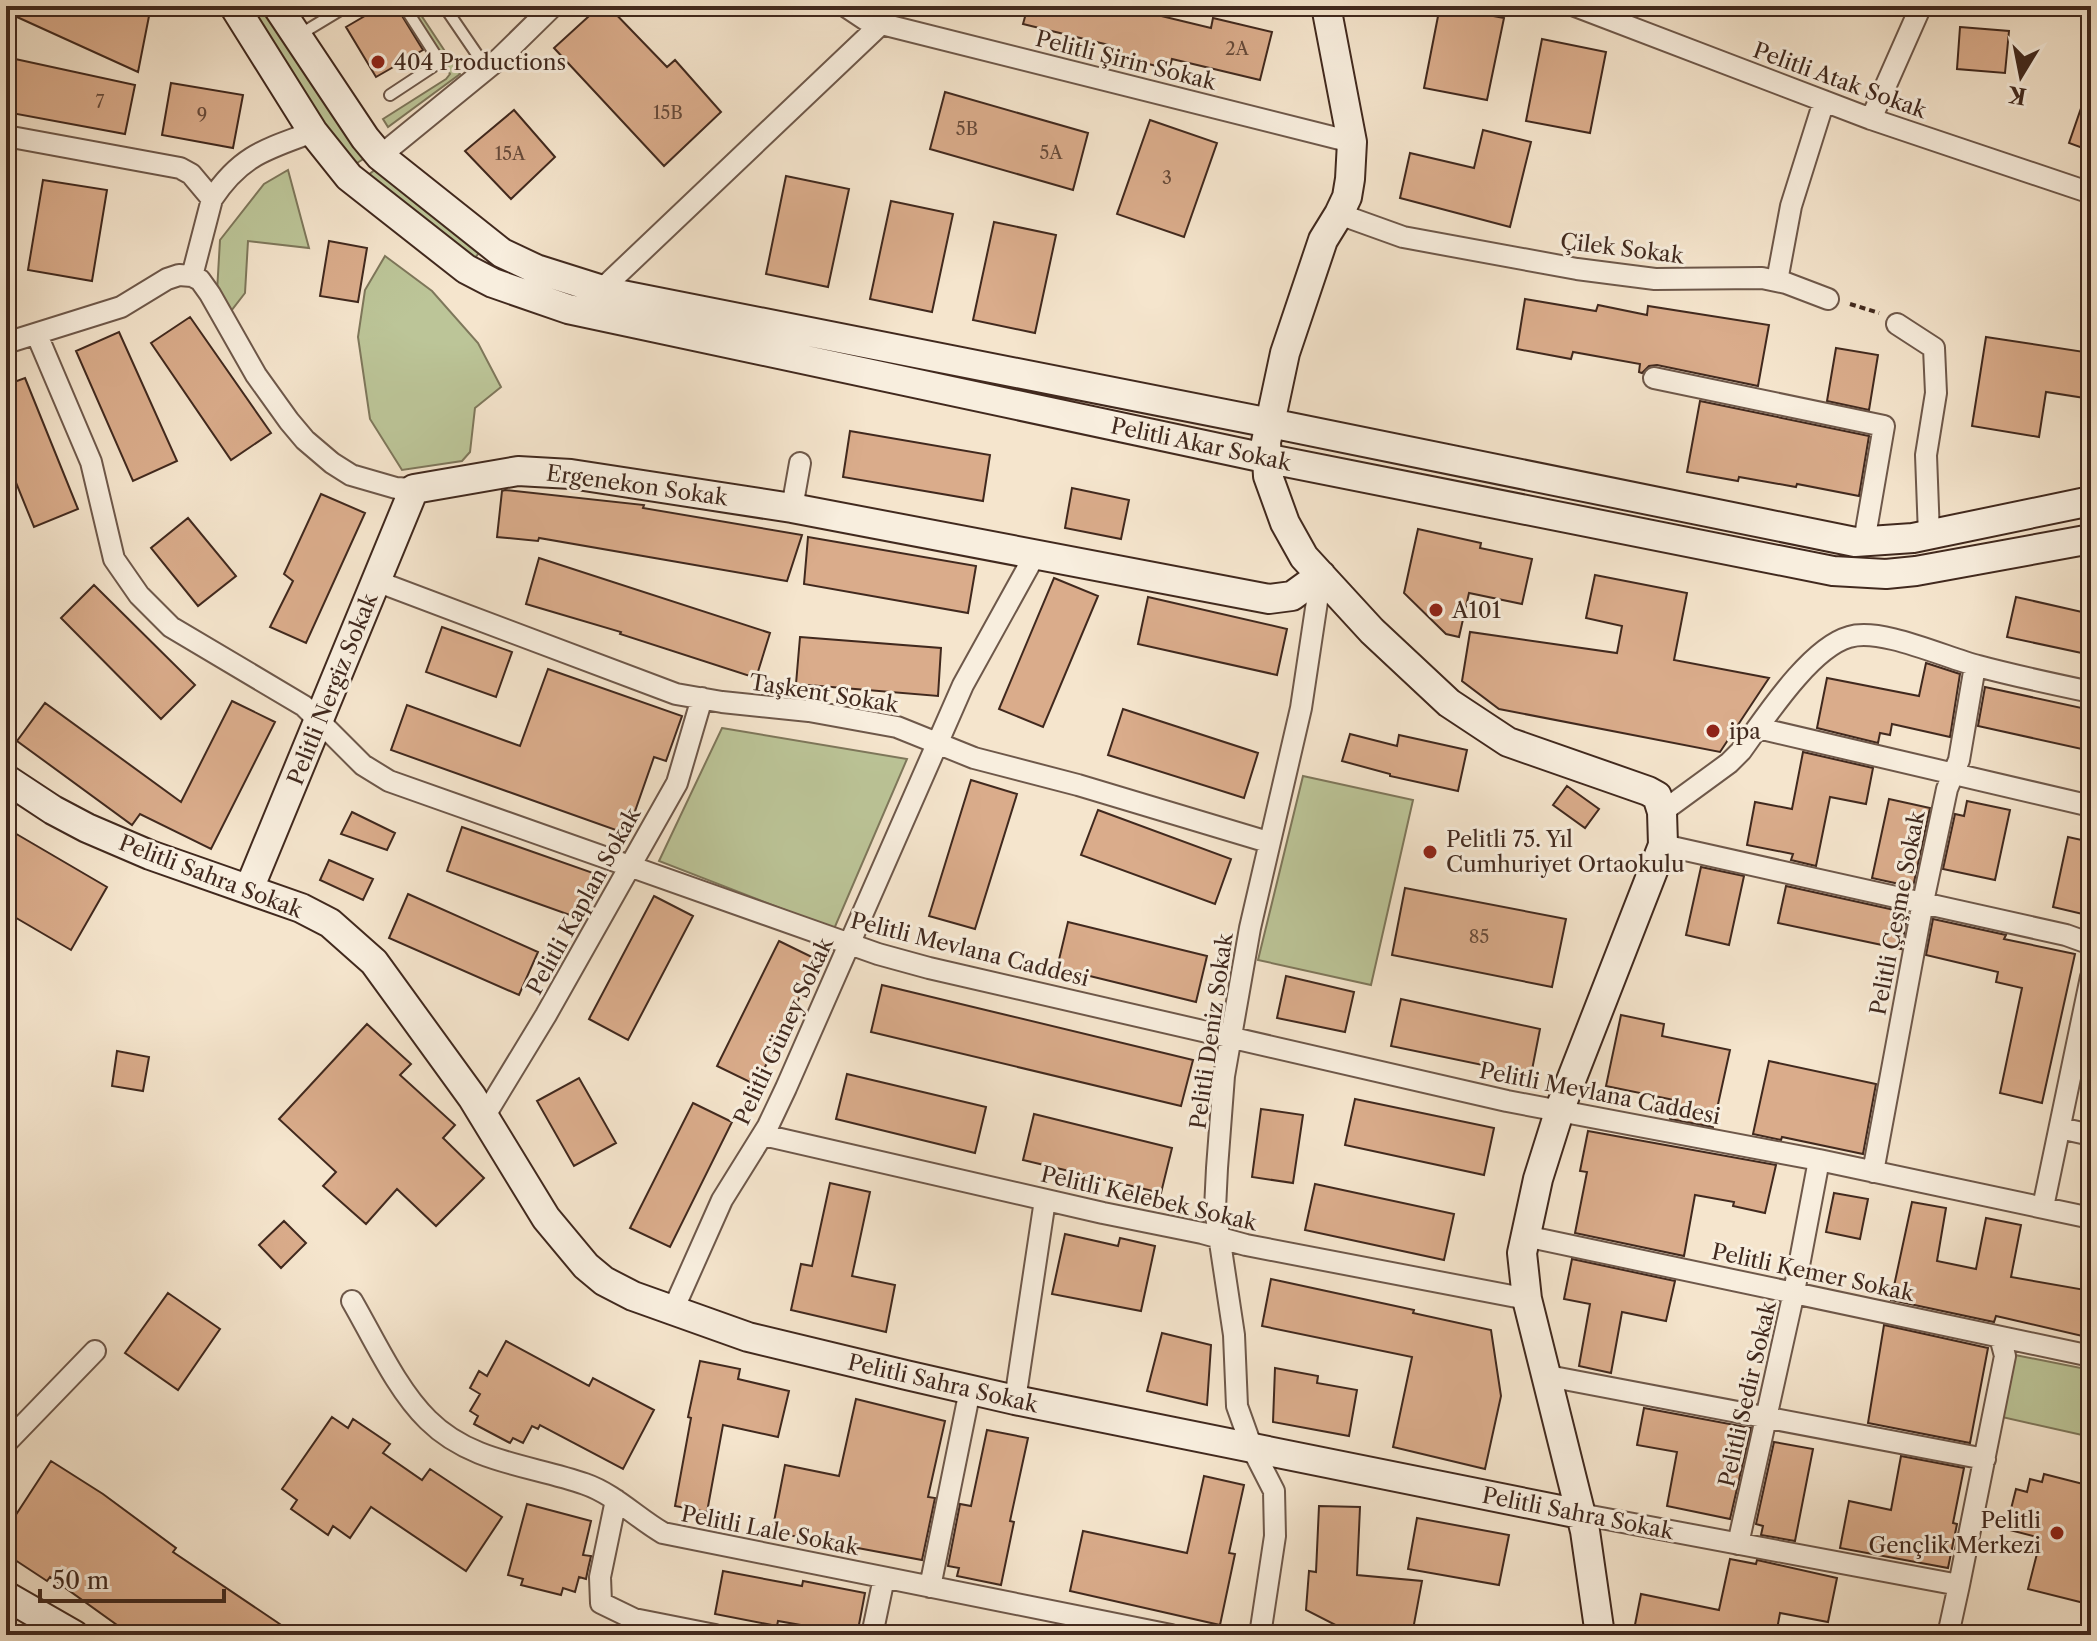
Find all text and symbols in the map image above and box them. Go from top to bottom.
street label: Pelitli Şirin Sokak [1033,25,1220,96]
north arrow [1981,36,2061,116]
street label: Pelitli Atak Sokak [1750,37,1931,125]
house number: 2A [1225,38,1249,60]
place label: 404 Productions [394,49,566,76]
marker: 404 Productions [369,53,387,71]
text: K [2005,80,2029,110]
house number: 7 [96,91,105,113]
house number: 15B [653,102,683,124]
house number: 9 [197,104,207,126]
house number: 5B [956,118,978,140]
house number: 5A [1039,142,1063,164]
house number: 15A [495,143,526,165]
house number: 3 [1162,167,1172,189]
street label: Çilek Sokak [1559,228,1686,270]
street label: Pelitli Akar Sokak [1108,412,1295,477]
street label: Ergenekon Sokak [545,459,730,512]
street label: Pelitli Nergiz Sokak [282,588,384,789]
place label: A101 [1451,597,1501,624]
marker: A101 [1427,601,1445,619]
street label: Taşkent Sokak [748,668,902,719]
place label: ipa [1729,718,1761,745]
marker: ipa [1704,722,1722,740]
street label: Pelitli Kaplan Sokak [521,802,647,999]
street label: Pelitli Çeşme Sokak [1864,808,1931,1017]
place label: Pelitli 75. Yıl Cumhuriyet Ortaokulu [1446,826,1684,878]
street label: Pelitli Sahra Sokak [115,829,308,924]
marker: Pelitli 75. Yıl Cumhuriyet Ortaokulu [1421,843,1439,861]
street label: Pelitli Mevlana Caddesi [848,907,1092,992]
house number: 85 [1469,926,1489,948]
street label: Pelitli Deniz Sokak [1184,930,1239,1131]
street label: Pelitli Güney Sokak [728,932,839,1129]
street label: Pelitli Mevlana Caddesi [1477,1057,1723,1130]
street label: Pelitli Kelebek Sokak [1038,1160,1261,1237]
street label: Pelitli Kemer Sokak [1709,1238,1918,1307]
street label: Pelitli Sedir Sokak [1713,1297,1782,1490]
street label: Pelitli Sahra Sokak [845,1348,1042,1419]
street label: Pelitli Sahra Sokak [1480,1482,1677,1546]
street label: Pelitli Lale Sokak [679,1500,862,1561]
place label: Pelitli Gençlik Merkezi [1869,1507,2041,1559]
marker: Pelitli Gençlik Merkezi [2048,1524,2066,1542]
scale bar [40,1553,224,1603]
text: 50 m [52,1566,109,1595]

